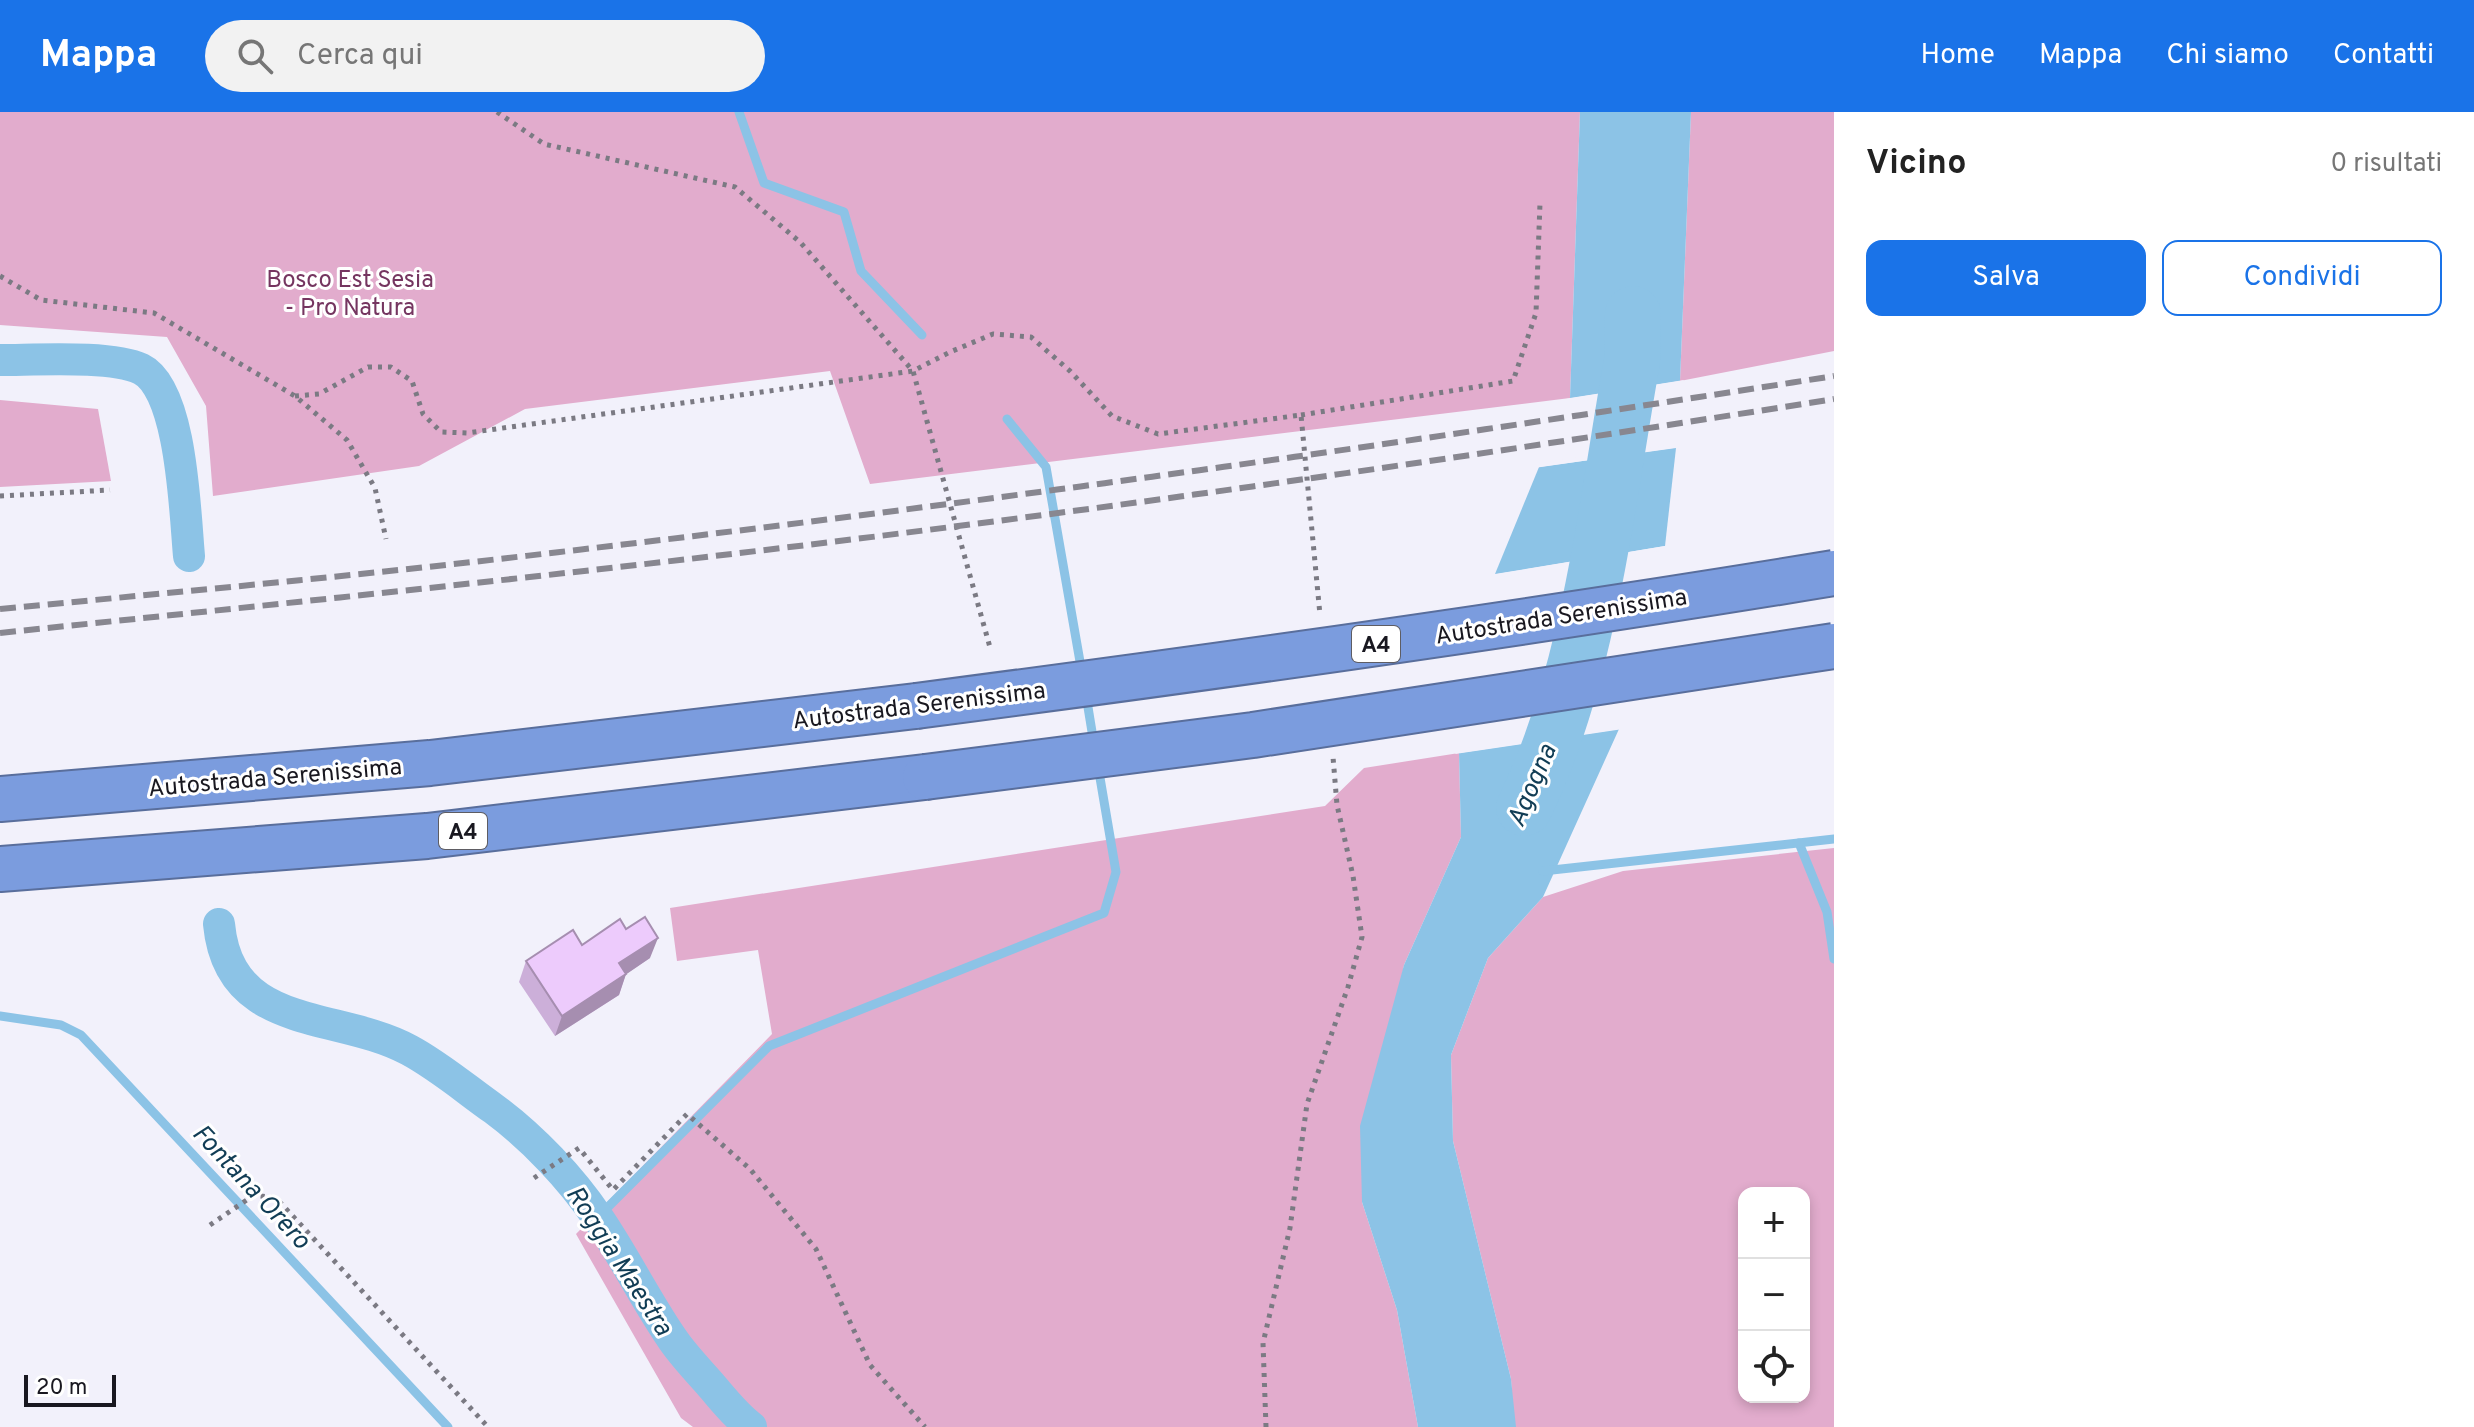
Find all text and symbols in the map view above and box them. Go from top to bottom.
search box [205,20,765,92]
text: Mappa [40,32,157,81]
icon: search [233,34,277,78]
text: Cerca qui [297,38,423,75]
text: Home [1921,38,1995,74]
text: Mappa [2039,38,2122,74]
text: Chi siamo [2166,38,2289,74]
text: Contatti [2333,38,2434,74]
text: Vicino [1866,143,1966,186]
text: 0 risultati [2330,148,2442,181]
button: Salva [1866,240,2146,316]
button: Condividi [2162,240,2442,316]
park label: Bosco Est Sesia - Pro Natura [266,266,434,324]
street label: Autostrada Serenissima [1433,583,1689,653]
road number: A4 [1352,626,1400,662]
street label: Autostrada Serenissima [791,677,1047,737]
water label: Agogna [1501,739,1566,832]
street label: Autostrada Serenissima [147,753,403,805]
road number: A4 [439,813,487,849]
water label: Fontana Orero [184,1118,317,1257]
water label: Roggia Maestra [557,1180,679,1343]
map controls [1738,1187,1810,1403]
button: + [1738,1187,1810,1259]
button: − [1738,1259,1810,1331]
button: locate [1738,1331,1810,1403]
scale bar [24,1371,116,1407]
text: 20 m [36,1375,87,1402]

